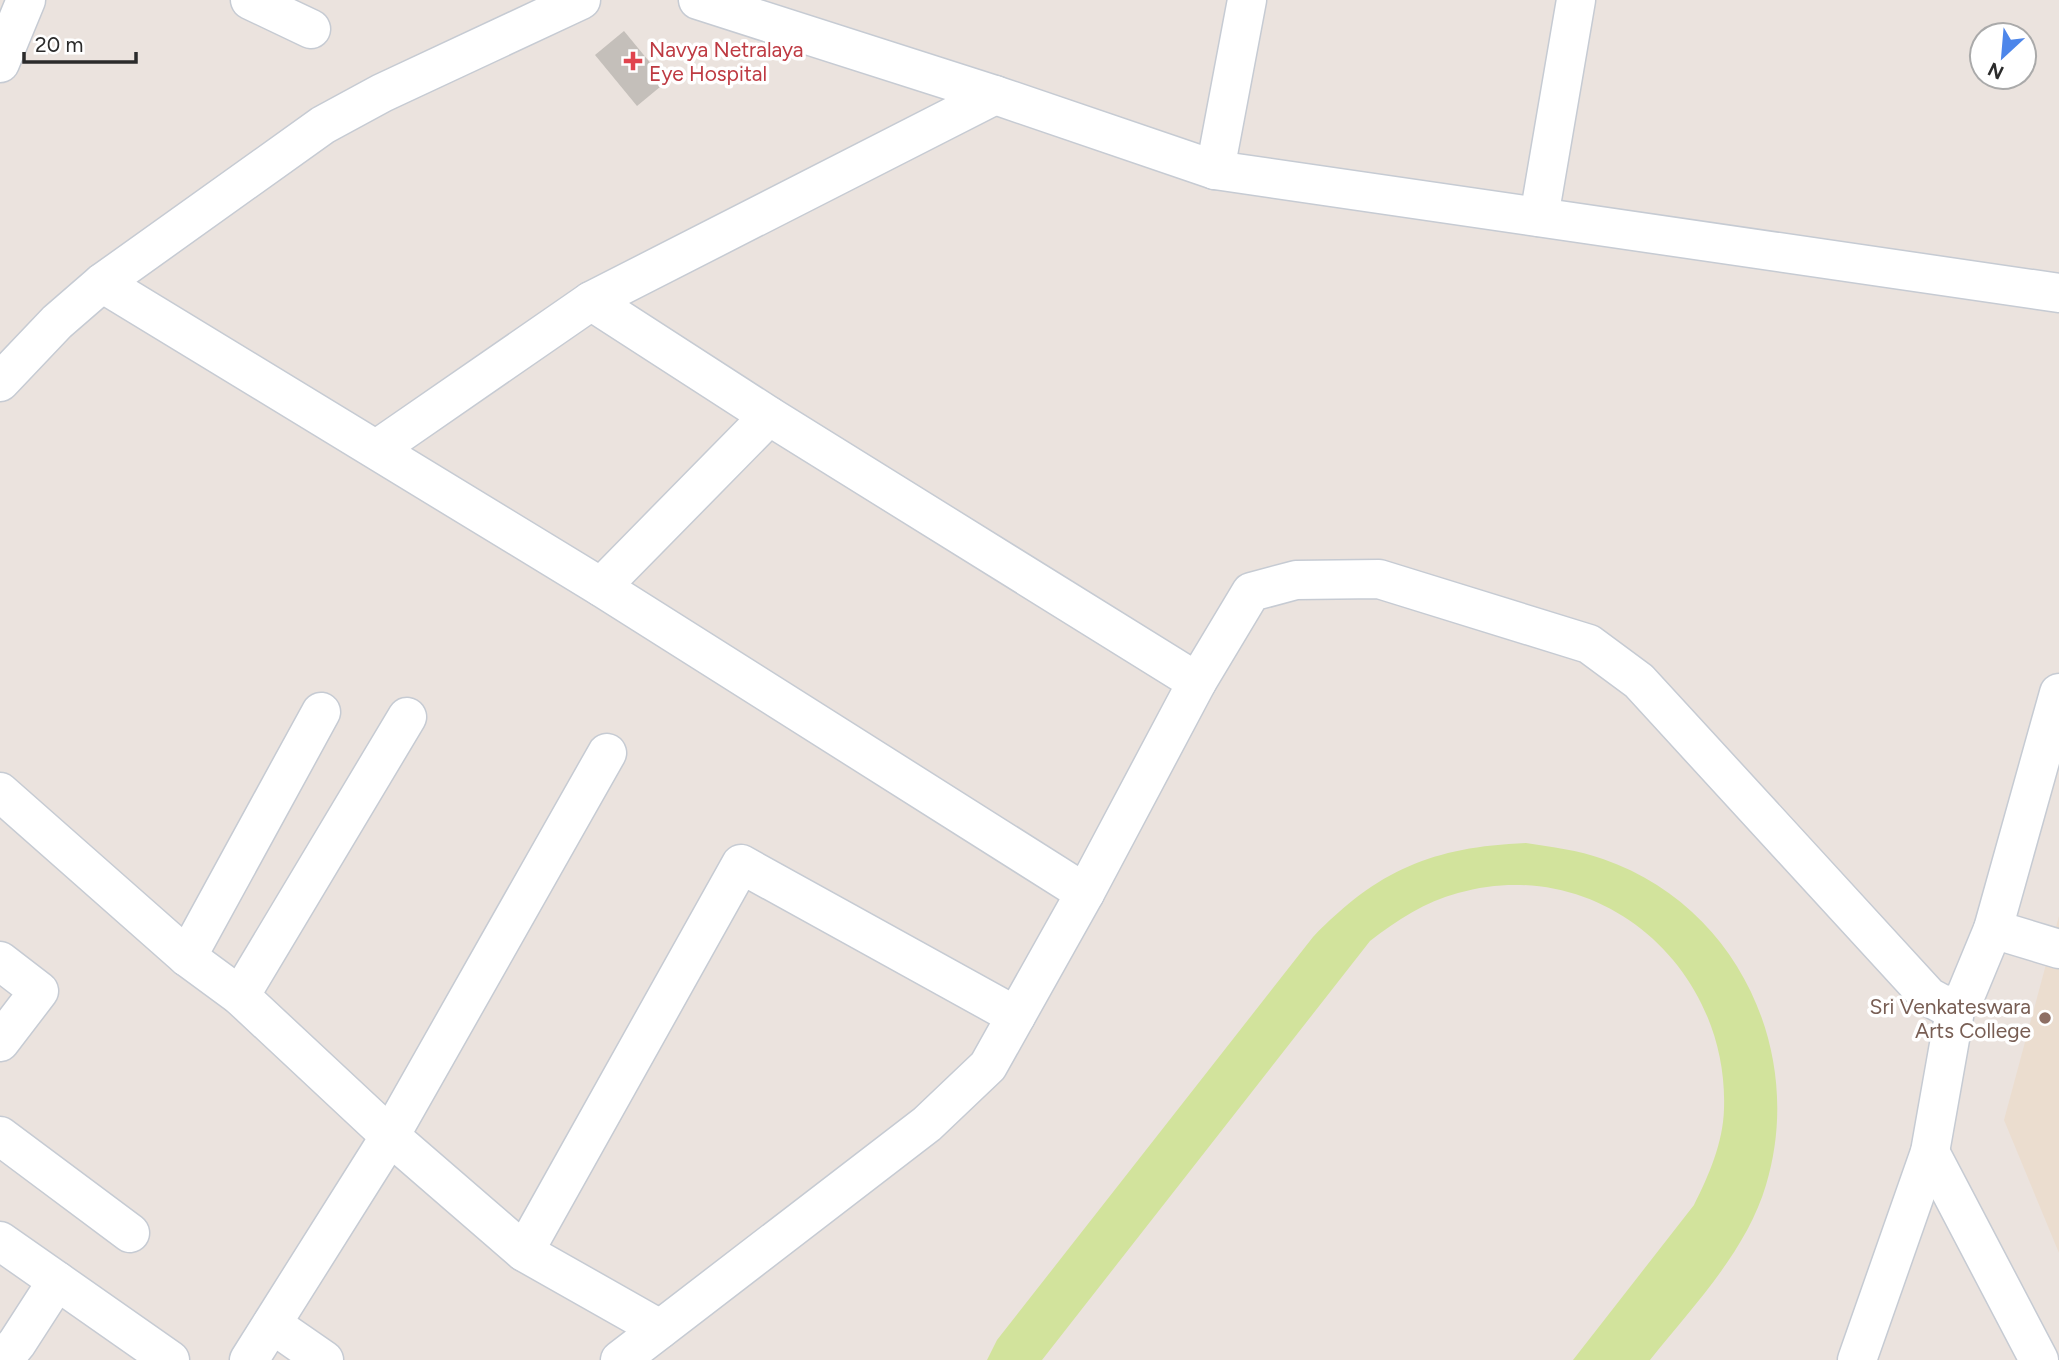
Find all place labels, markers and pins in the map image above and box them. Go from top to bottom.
place label: Navya Netralaya Eye Hospital [649,37,804,86]
marker: Navya Netralaya Eye Hospital [623,51,643,71]
place label: Sri Venkateswara Arts College [1870,994,2031,1043]
marker: Sri Venkateswara Arts College [2037,1010,2053,1026]

